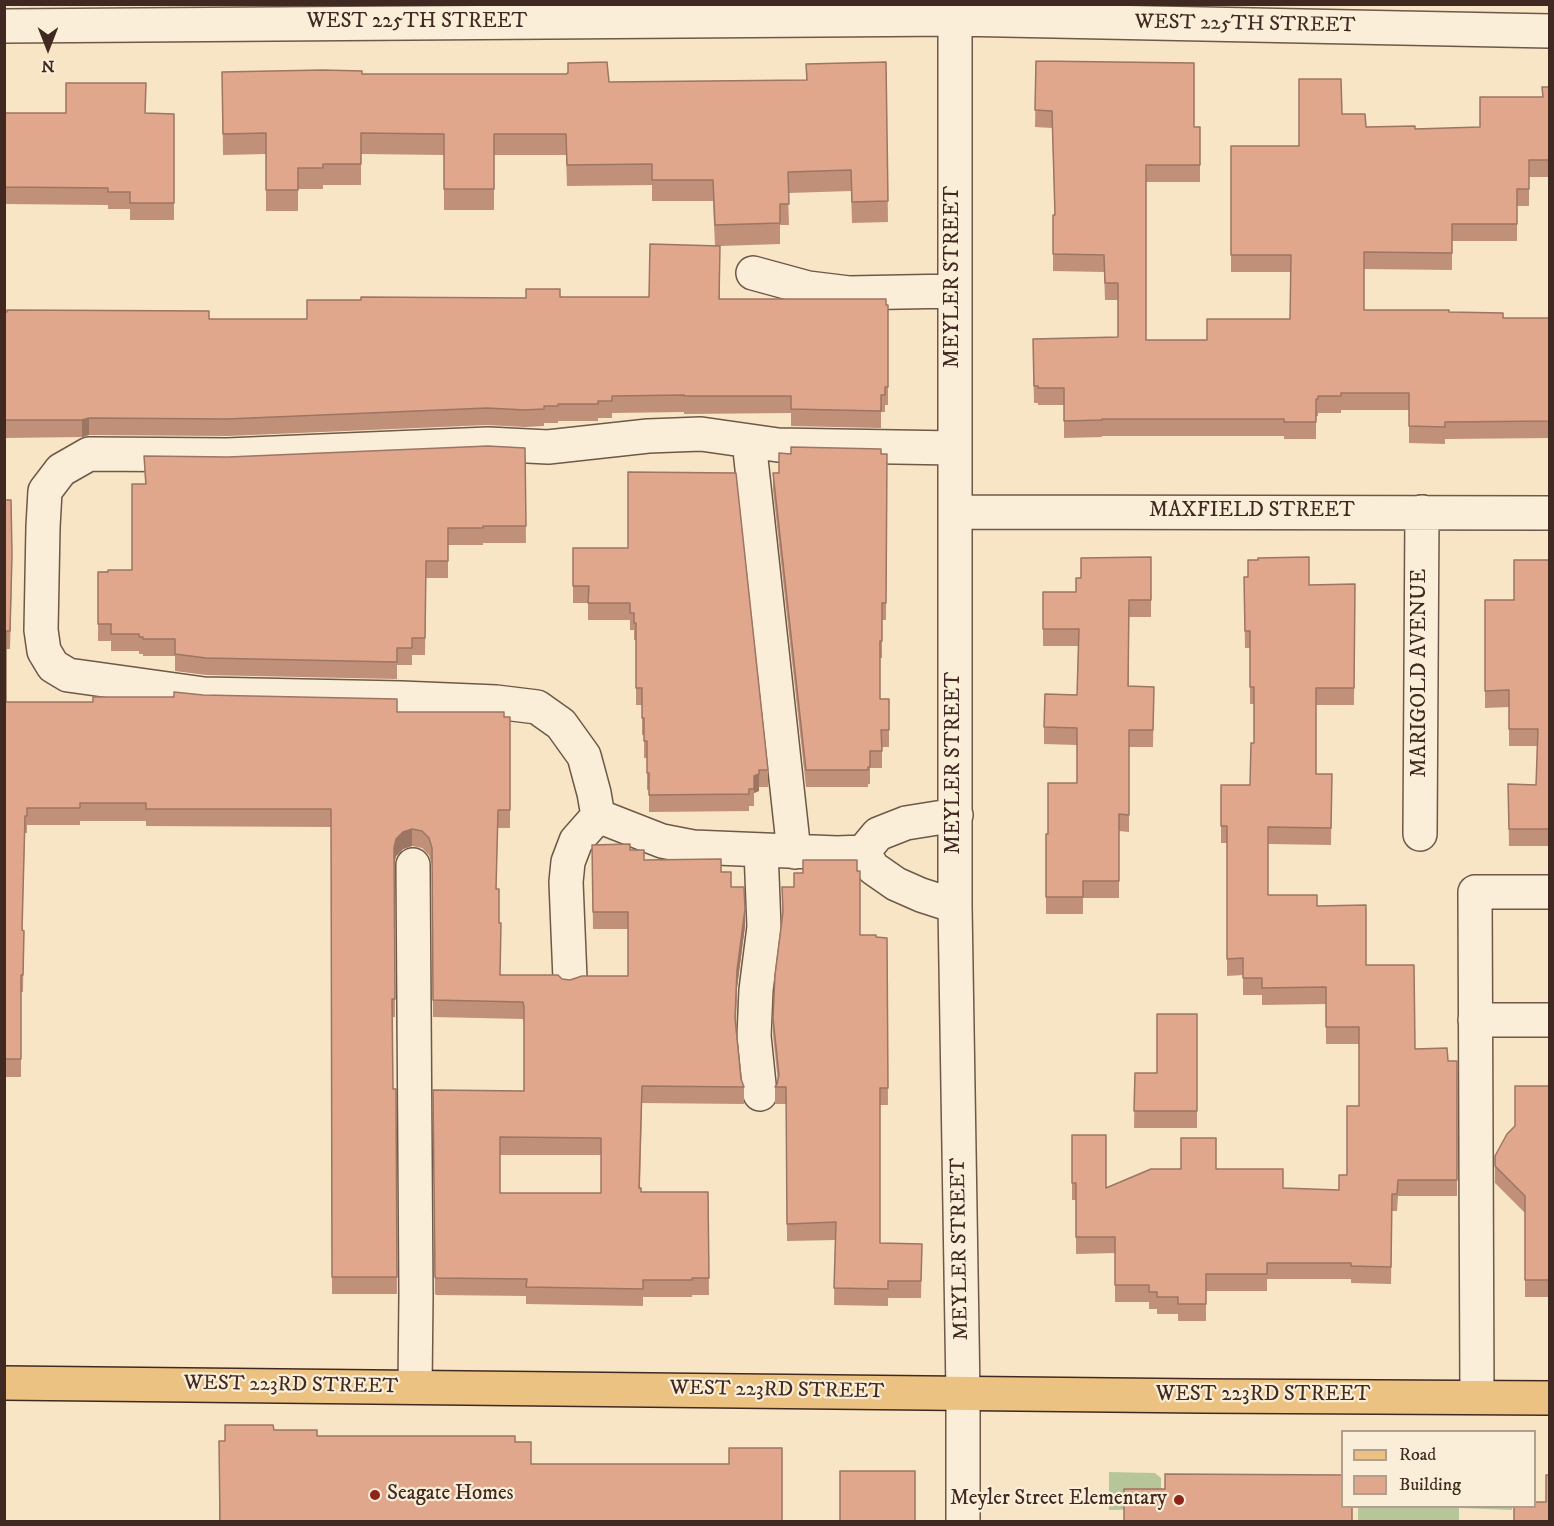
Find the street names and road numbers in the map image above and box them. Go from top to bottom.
street label: WEST 225TH STREET [306,10,528,36]
street label: WEST 225TH STREET [1134,10,1356,40]
street label: MEYLER STREET [941,186,967,368]
street label: MAXFIELD STREET [1149,499,1355,525]
street label: MARIGOLD AVENUE [1408,569,1434,777]
street label: MEYLER STREET [942,672,968,854]
street label: MEYLER STREET [947,1158,975,1340]
street label: WEST 223RD STREET [183,1372,399,1400]
street label: WEST 223RD STREET [669,1377,885,1405]
street label: WEST 223RD STREET [1156,1383,1370,1409]

